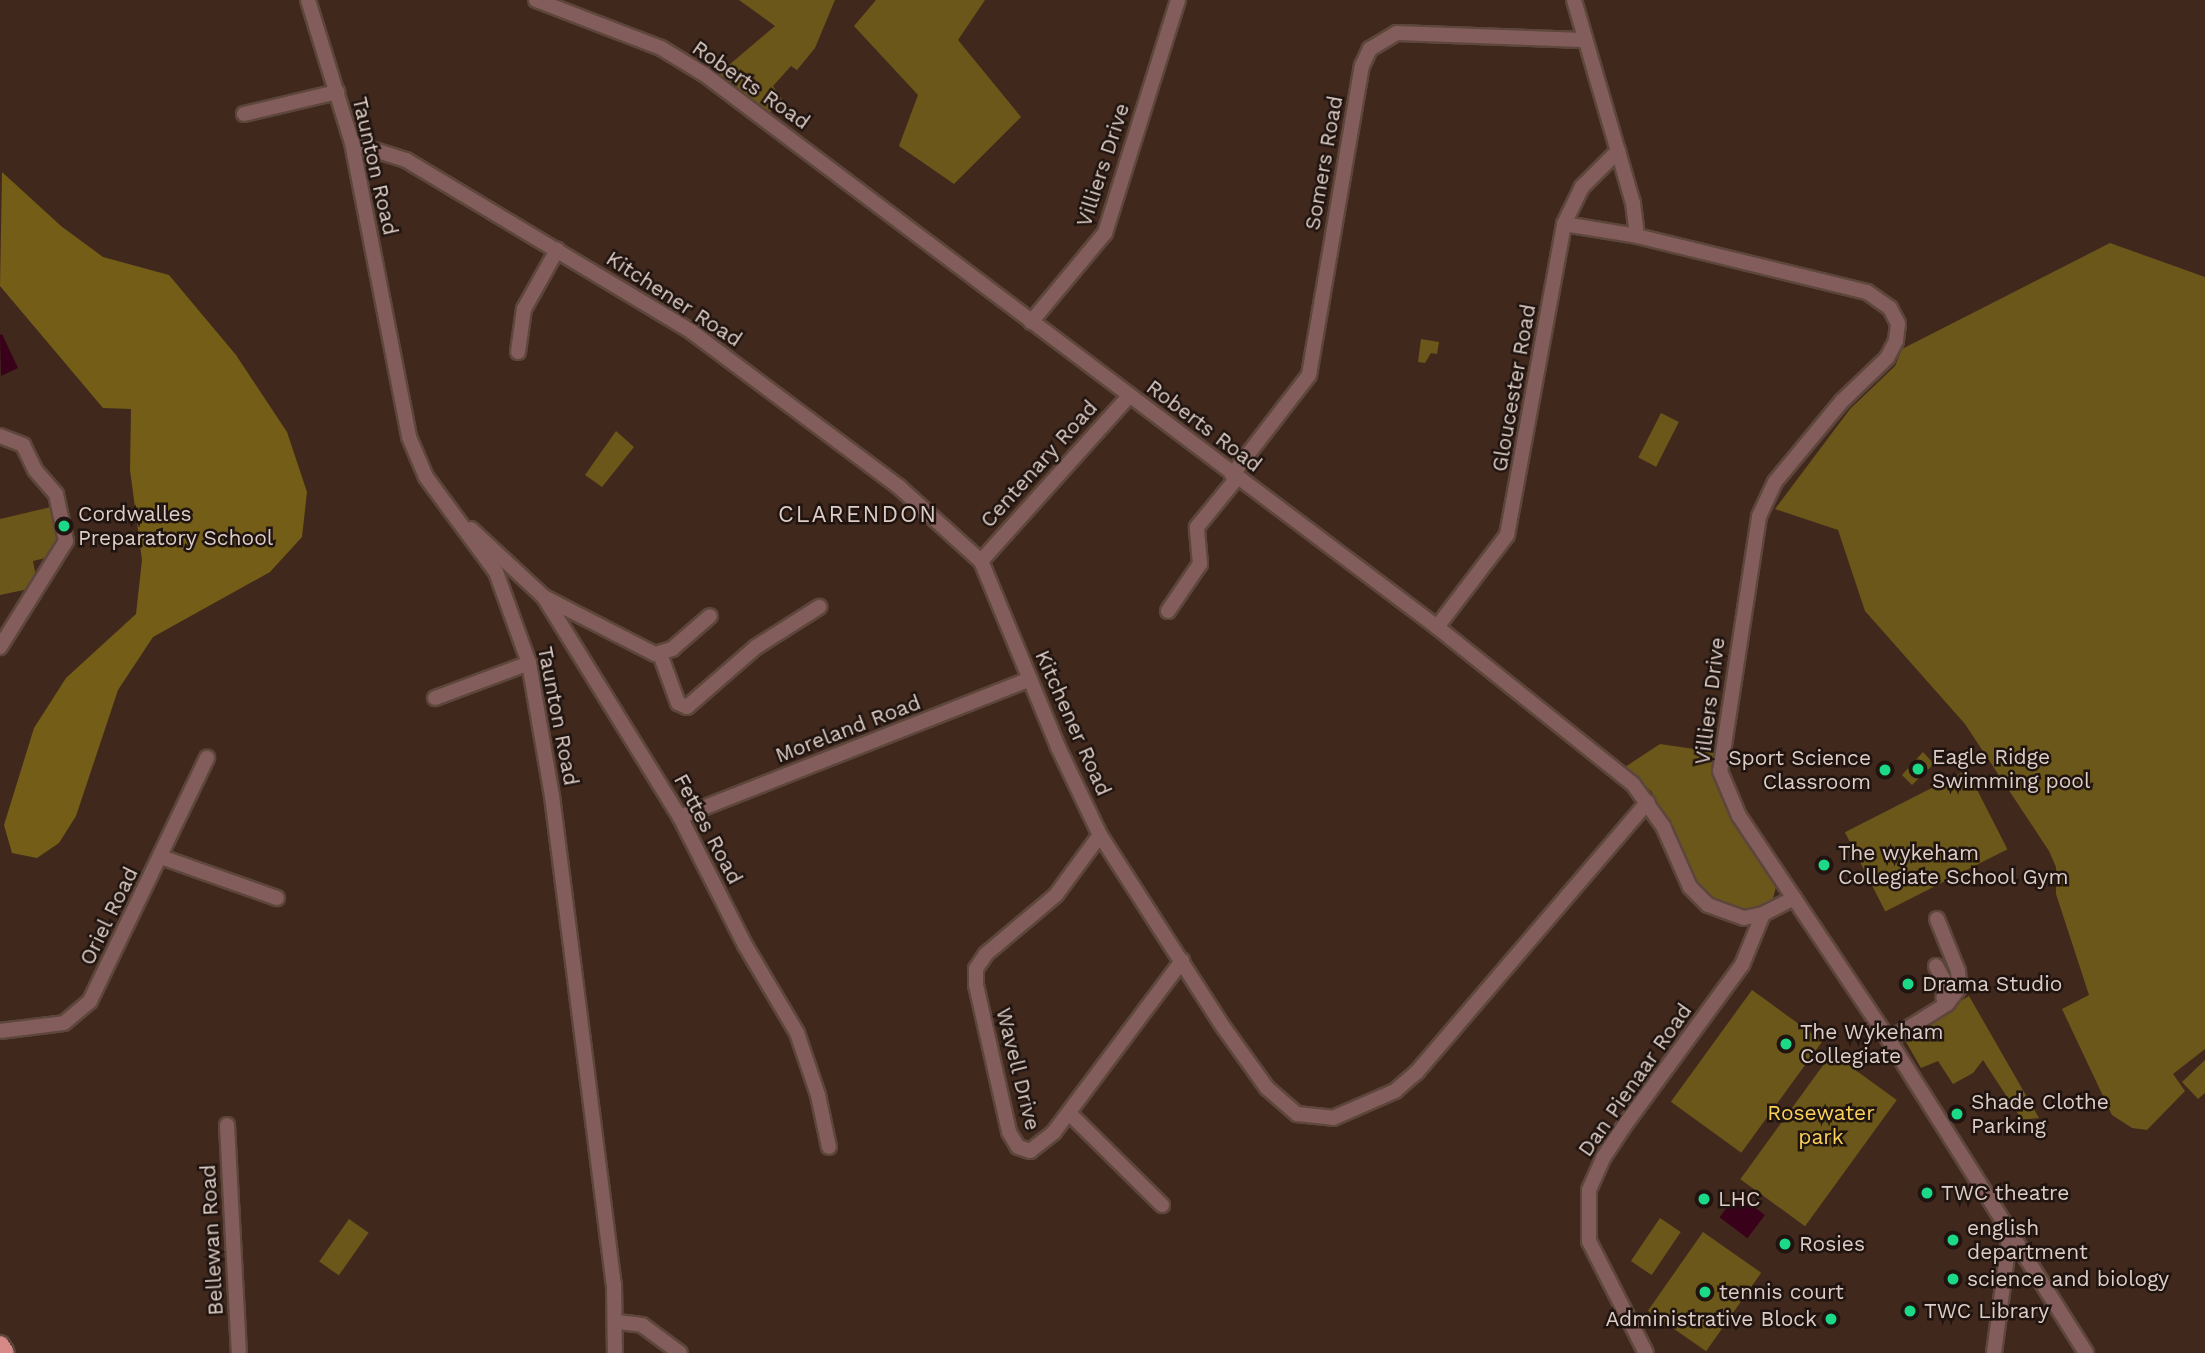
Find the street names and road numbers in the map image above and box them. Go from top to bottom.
street label: Roberts Road [687,35,815,135]
street label: Taunton Road [347,94,403,238]
street label: Somers Road [1300,94,1348,232]
street label: Villiers Drive [1071,100,1135,230]
street label: Kitchener Road [601,246,747,352]
street label: Gloucester Road [1487,302,1541,474]
street label: Roberts Road [1141,374,1267,478]
street label: Centenary Road [975,395,1103,533]
street label: Villiers Drive [1690,636,1730,766]
street label: Taunton Road [532,644,584,788]
street label: Kitchener Road [1030,646,1116,800]
street label: Moreland Road [772,690,924,768]
street label: Fettes Road [668,770,748,888]
street label: Oriel Road [74,863,144,969]
street label: Dan Pienaar Road [1573,998,1697,1162]
street label: Wavell Drive [991,1005,1045,1133]
street label: Bellewan Road [195,1164,229,1316]

